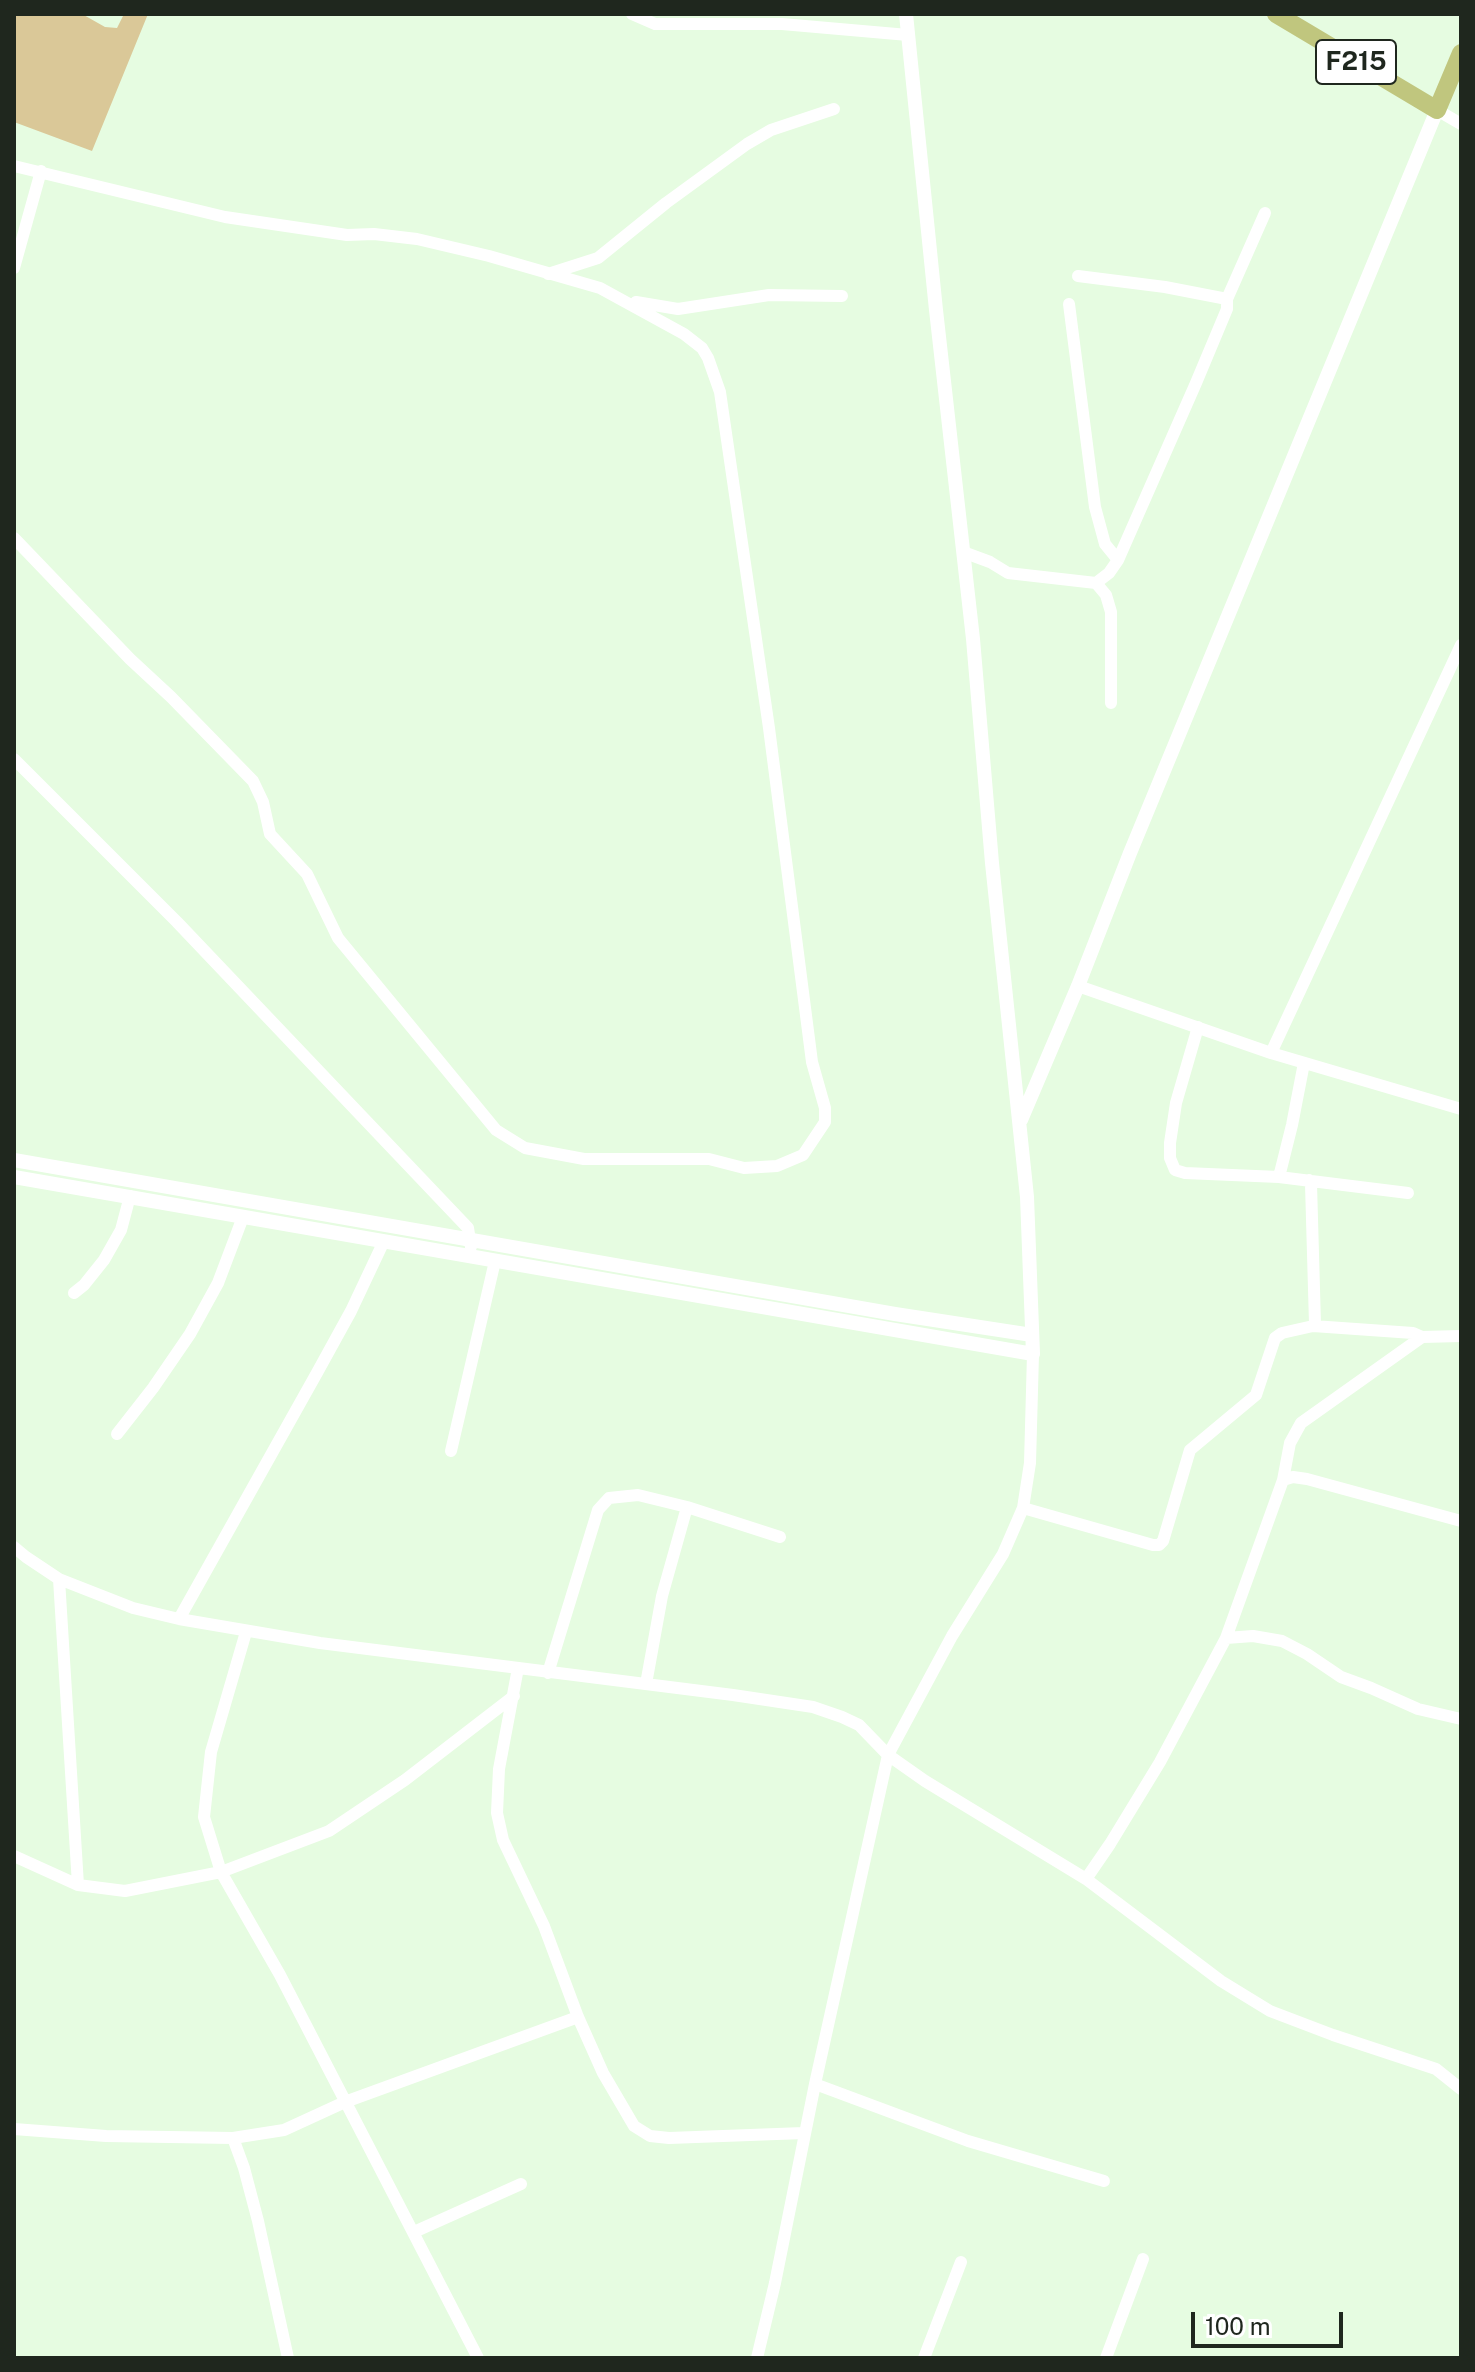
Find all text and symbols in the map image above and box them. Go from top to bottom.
road number: F215 [1316,40,1396,84]
scale bar [1195,2296,1347,2346]
text: 100 m [1205,2312,1271,2340]

